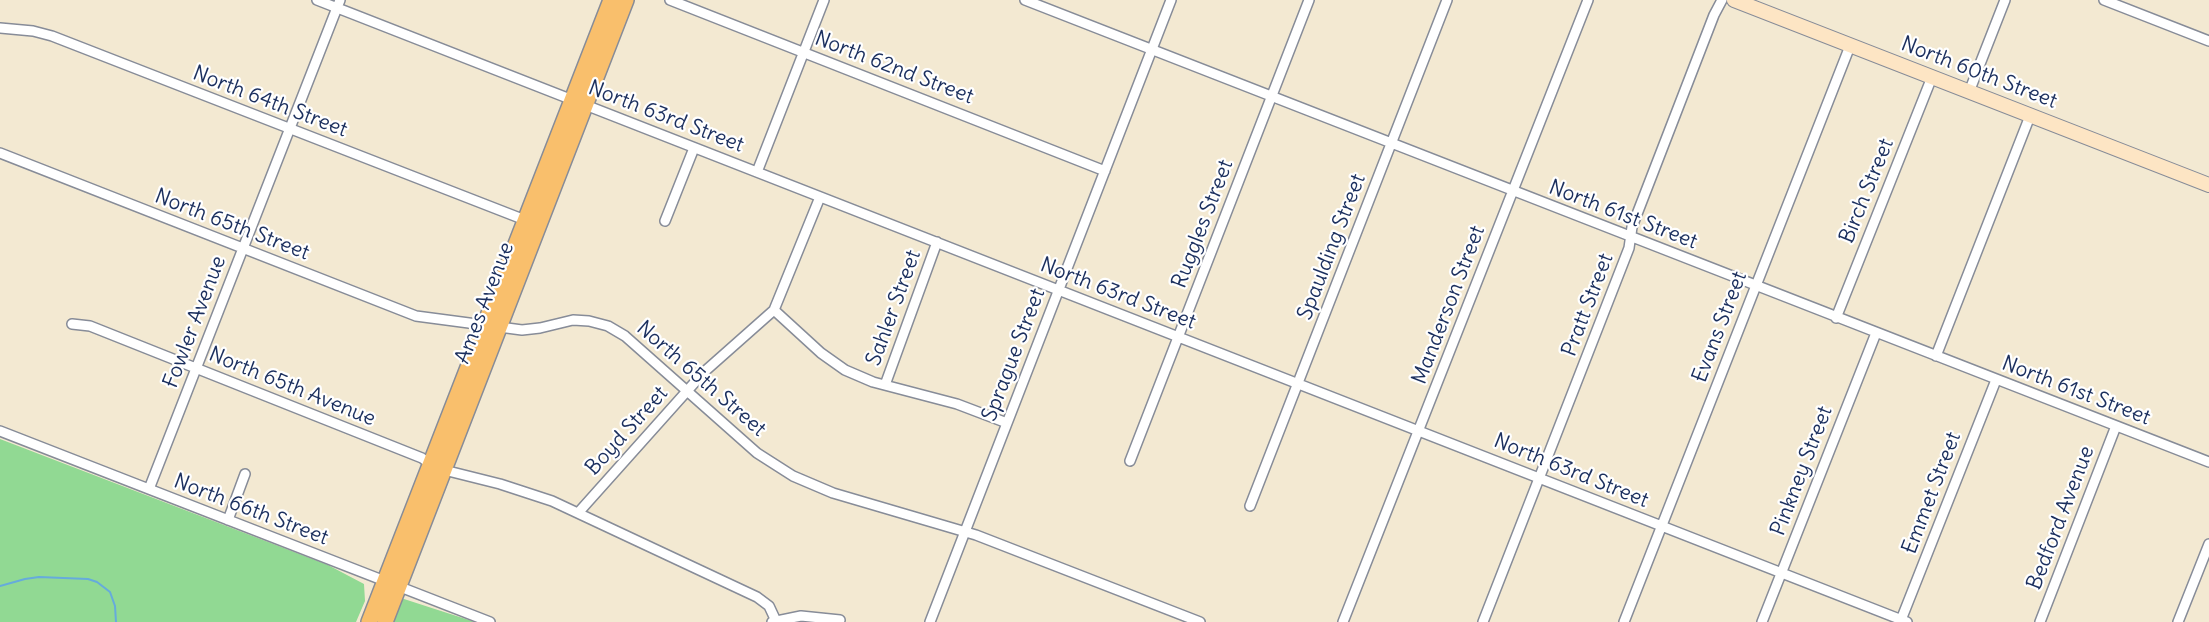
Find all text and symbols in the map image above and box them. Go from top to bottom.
street label: North 62nd Street [811,26,977,110]
street label: North 60th Street [1897,32,2061,114]
street label: North 64th Street [189,61,351,143]
street label: North 63rd Street [585,76,747,158]
street label: Birch Street [1835,135,1899,247]
street label: Ruggles Street [1167,156,1239,292]
street label: Spaulding Street [1293,170,1371,324]
street label: North 61st Street [1545,175,1701,255]
street label: North 65th Street [151,184,313,266]
street label: Manderson Street [1407,222,1491,388]
street label: Ames Avenue [450,239,520,367]
street label: Sahler Street [861,247,927,369]
street label: Pratt Street [1557,250,1619,360]
street label: Fowler Avenue [158,252,232,392]
street label: North 63rd Street [1037,253,1199,335]
street label: Evans Street [1687,268,1753,386]
street label: Sprague Street [977,285,1051,425]
street label: North 65th Street [631,316,771,442]
street label: North 65th Avenue [205,342,379,432]
street label: North 61st Street [1998,351,2154,431]
street label: Boyd Street [581,381,673,481]
street label: Pinkney Street [1766,403,1838,539]
street label: North 63rd Street [1490,428,1652,514]
street label: Emmet Street [1897,429,1967,557]
street label: Bedford Avenue [2022,443,2100,593]
street label: North 66th Street [170,469,332,551]

